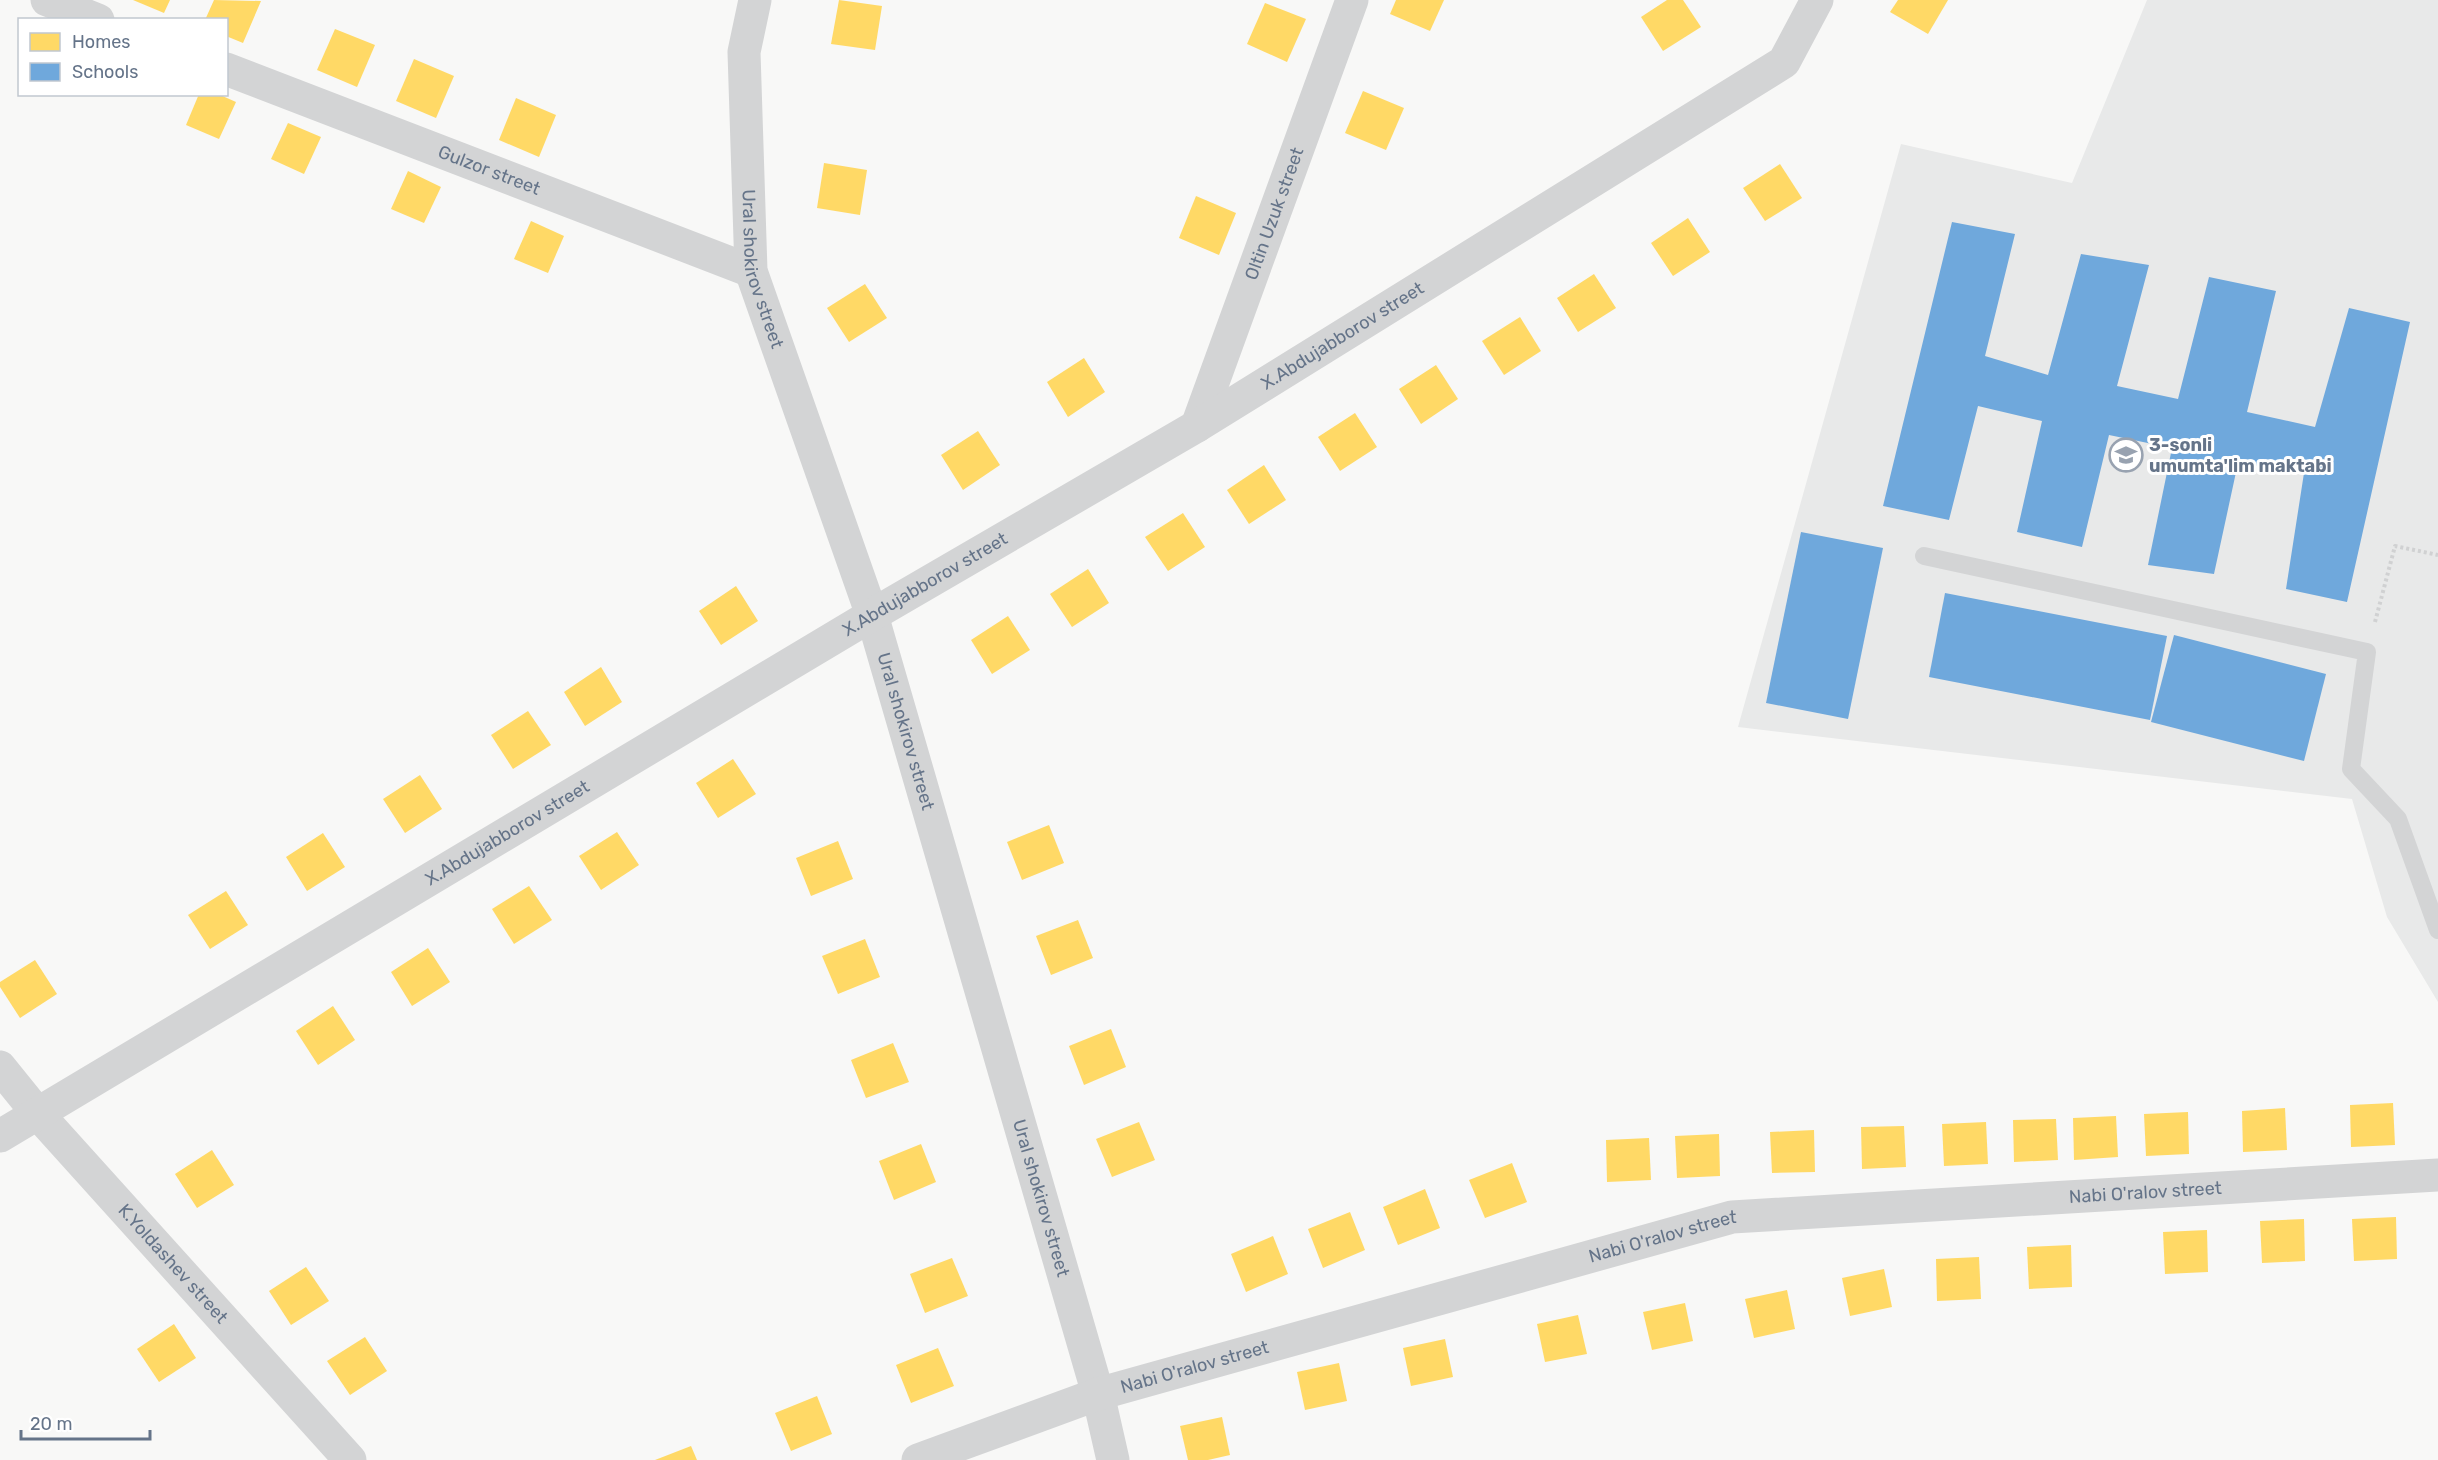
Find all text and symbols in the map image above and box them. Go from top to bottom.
legend [18,18,228,96]
text: Homes [72,31,130,53]
text: Schools [72,61,138,83]
street label: Gulzor street [435,141,543,200]
street label: Oltin Uzuk street [1240,144,1308,283]
street label: Ural shokirov street [737,189,788,351]
street label: X.Abdujabborov street [1257,277,1428,394]
place label: 3-sonli umumta'lim maktabi [2149,434,2332,477]
school or university icon: 3-sonli umumta'lim maktabi [2108,437,2144,473]
street label: X.Abdujabborov street [838,528,1011,641]
street label: Ural shokirov street [872,650,939,813]
street label: X.Abdujabborov street [421,775,593,890]
street label: Ural shokirov street [1008,1117,1074,1279]
street label: Nabi O'ralov street [2068,1177,2222,1208]
street label: K.Yoldashev street [113,1199,232,1328]
street label: Nabi O'ralov street [1586,1206,1737,1268]
street label: Nabi O'ralov street [1118,1336,1271,1398]
scale bar [21,1403,150,1441]
text: 20 m [30,1413,72,1435]

